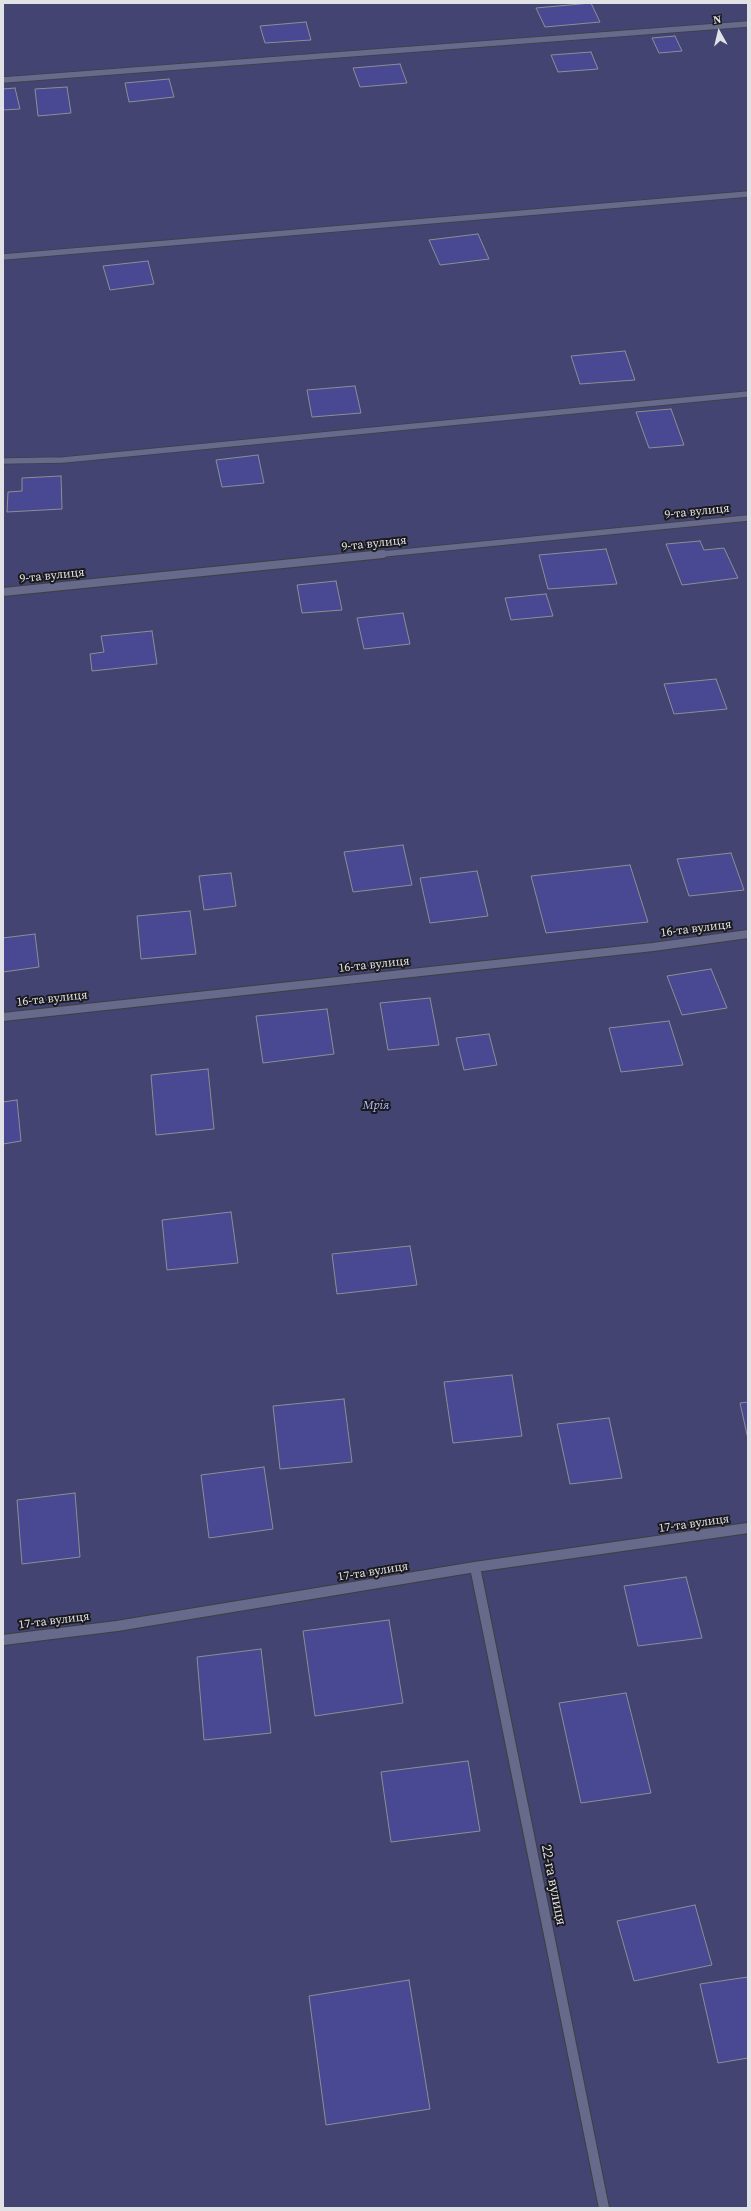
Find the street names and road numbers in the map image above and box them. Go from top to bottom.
street label: 9-та вулиця [664,501,730,523]
street label: 9-та вулиця [341,533,407,555]
street label: 9-та вулиця [19,565,85,587]
street label: 16-та вулиця [660,918,732,940]
street label: 16-та вулиця [338,954,410,976]
street label: 16-та вулиця [16,988,88,1010]
street label: 17-та вулиця [658,1512,730,1536]
street label: 17-та вулиця [337,1559,409,1585]
street label: 17-та вулиця [18,1610,90,1632]
street label: 22-га вулиця [537,1843,569,1927]

